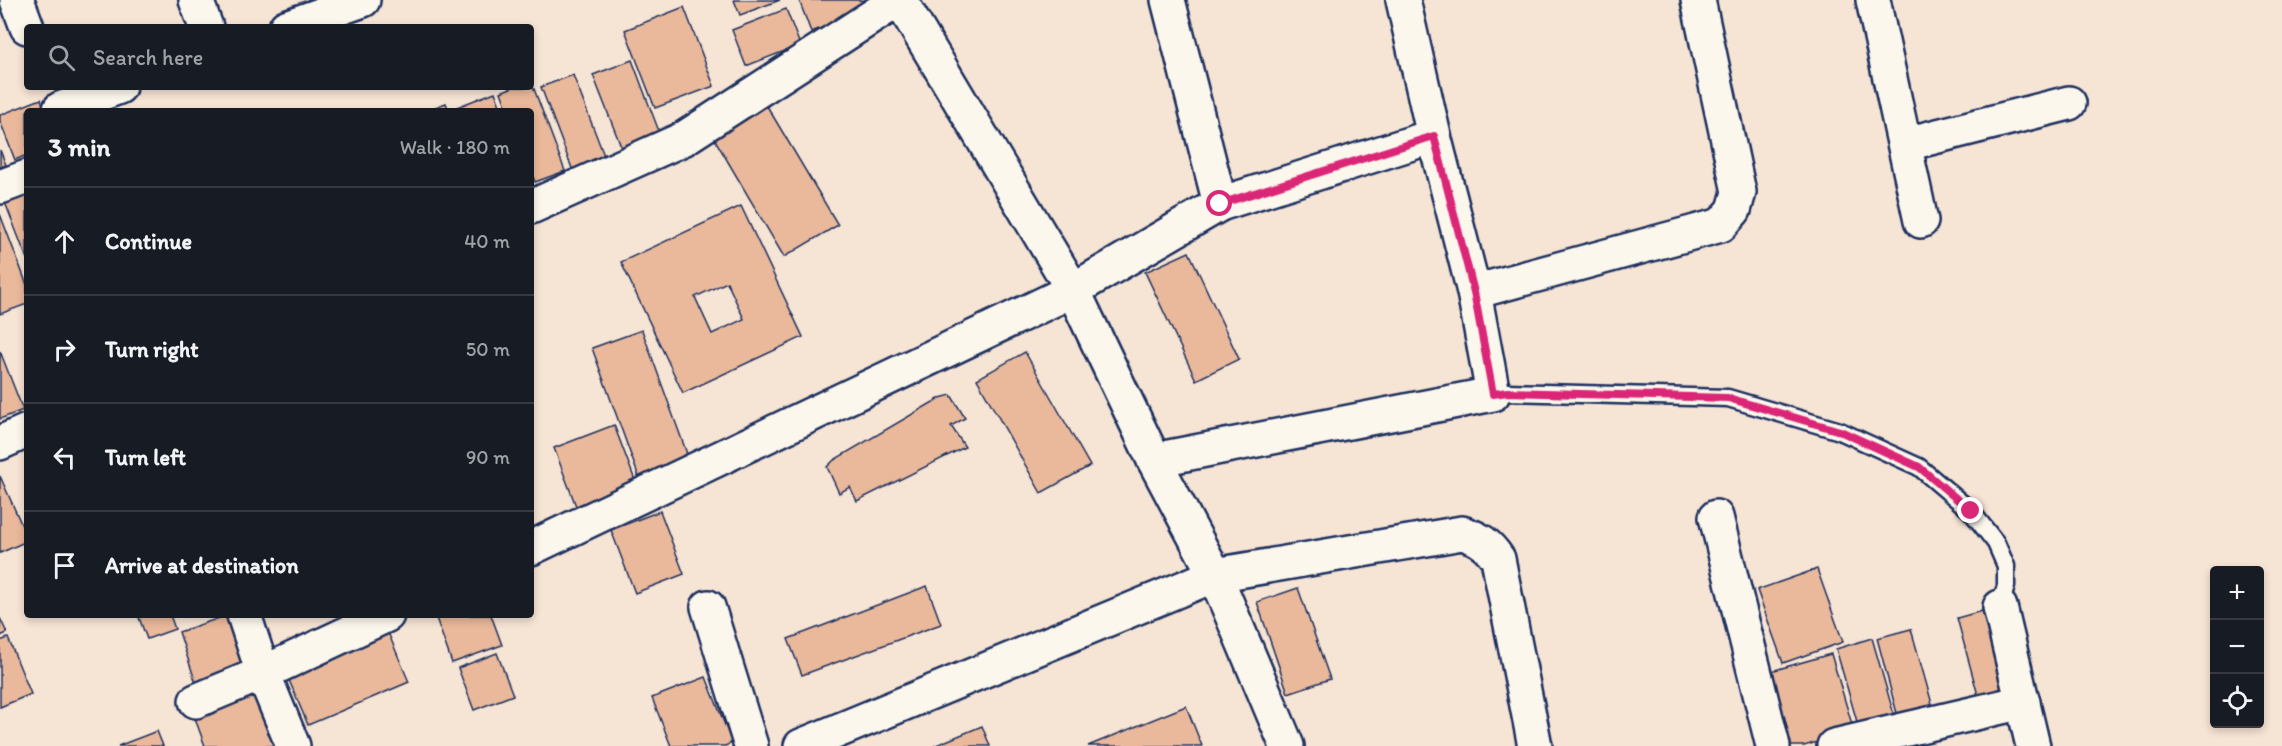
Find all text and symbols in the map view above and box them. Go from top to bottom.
search box [24,24,534,90]
icon: search [45,41,78,74]
text: Search here [93,44,203,71]
text: 3 min [48,131,110,163]
text: Walk · 180 m [400,135,510,159]
route start [1206,190,1232,216]
icon: ahead [48,225,81,258]
text: Continue [105,228,192,255]
text: 40 m [464,229,510,253]
icon: right [48,333,81,366]
text: Turn right [105,336,199,363]
text: 50 m [466,337,510,361]
icon: left [48,441,81,474]
text: Turn left [105,444,186,471]
text: 90 m [466,445,510,469]
route end [1957,497,1983,523]
icon: arrive [48,549,81,582]
text: Arrive at destination [105,552,299,579]
map controls [2210,566,2264,728]
button: + [2210,566,2264,620]
button: − [2210,620,2264,674]
button: locate [2210,674,2264,728]

